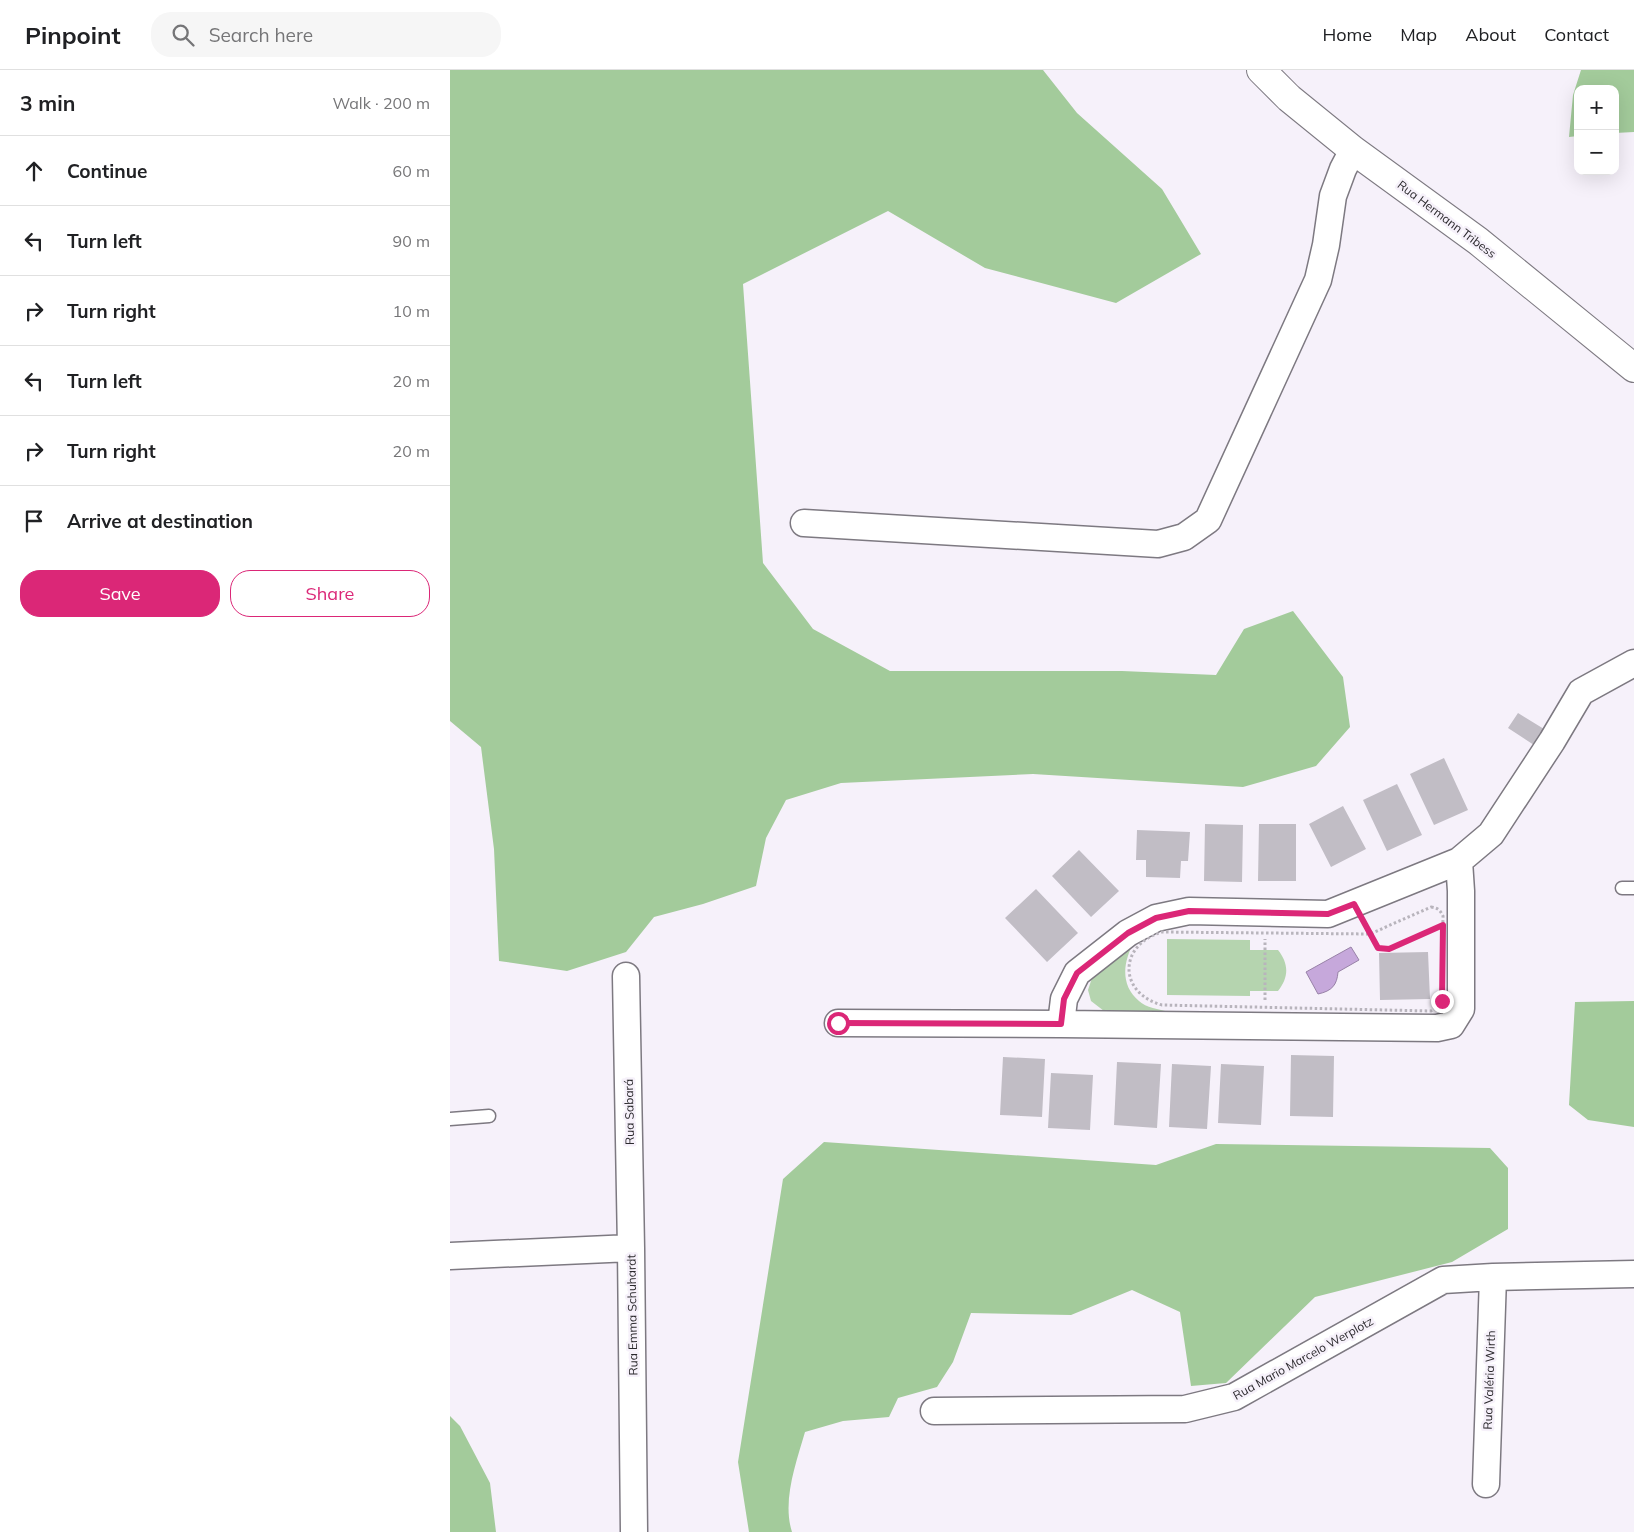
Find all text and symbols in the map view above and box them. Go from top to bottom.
search box [151,12,501,57]
text: Pinpoint [25,20,121,50]
icon: search [169,21,197,49]
text: Search here [209,23,313,47]
text: Home [1322,23,1372,46]
text: Map [1400,23,1437,46]
text: About [1465,23,1516,46]
text: Contact [1544,23,1609,46]
map controls [1574,85,1619,175]
button: + [1574,85,1619,130]
text: 3 min [20,90,75,116]
text: Walk · 200 m [332,93,430,113]
button: − [1574,130,1619,175]
icon: ahead [20,157,48,185]
text: Continue [67,159,147,183]
text: 60 m [393,161,430,181]
street label: Rua Hermann Tribess [1395,177,1499,261]
icon: left [20,227,48,255]
text: Turn left [67,229,142,253]
text: 90 m [393,231,430,251]
icon: right [20,297,48,325]
text: Turn right [67,299,156,323]
text: 10 m [393,301,430,321]
icon: left [20,367,48,395]
text: Turn left [67,369,142,393]
text: 20 m [393,371,430,391]
icon: right [20,437,48,465]
text: Turn right [67,439,156,463]
text: 20 m [393,441,430,461]
icon: arrive [20,507,48,535]
text: Arrive at destination [67,509,253,533]
button: Save [20,570,220,617]
button: Share [230,570,430,617]
route end [1431,990,1454,1013]
route start [827,1012,850,1035]
street label: Rua Sabará [621,1079,637,1145]
street label: Rua Emma Schuhardt [623,1254,641,1376]
street label: Rua Mario Marcelo Werplotz [1230,1313,1376,1403]
street label: Rua Valéria Wirth [1480,1330,1498,1430]

